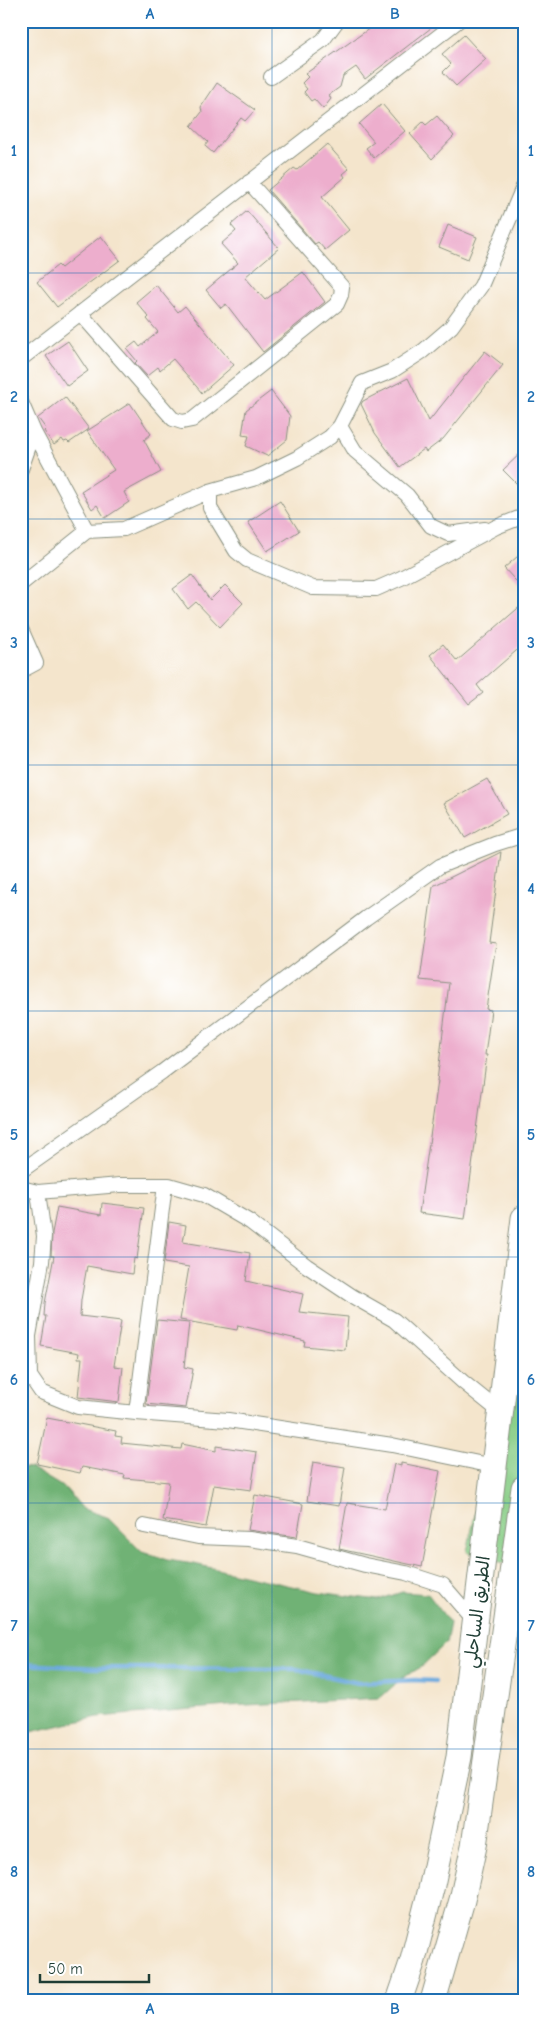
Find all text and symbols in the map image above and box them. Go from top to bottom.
text: A [146,5,155,23]
text: B [390,5,400,23]
text: 1 [11,142,17,160]
text: 1 [528,142,534,160]
text: 2 [10,388,18,406]
text: 2 [527,388,535,406]
text: 3 [10,634,18,652]
text: 3 [527,634,535,652]
text: 4 [10,880,18,898]
text: 4 [527,880,535,898]
text: 5 [10,1126,18,1144]
text: 5 [527,1126,535,1144]
text: 6 [10,1371,18,1389]
text: 6 [527,1371,535,1389]
street label: الطريق الساحلي [460,1555,500,1670]
text: 7 [10,1617,18,1635]
text: 7 [527,1617,535,1635]
text: 8 [10,1863,18,1881]
text: 8 [527,1863,535,1881]
scale bar [40,1952,149,1984]
text: 50 m [48,1960,83,1978]
text: A [146,2000,155,2018]
text: B [390,2000,400,2018]

